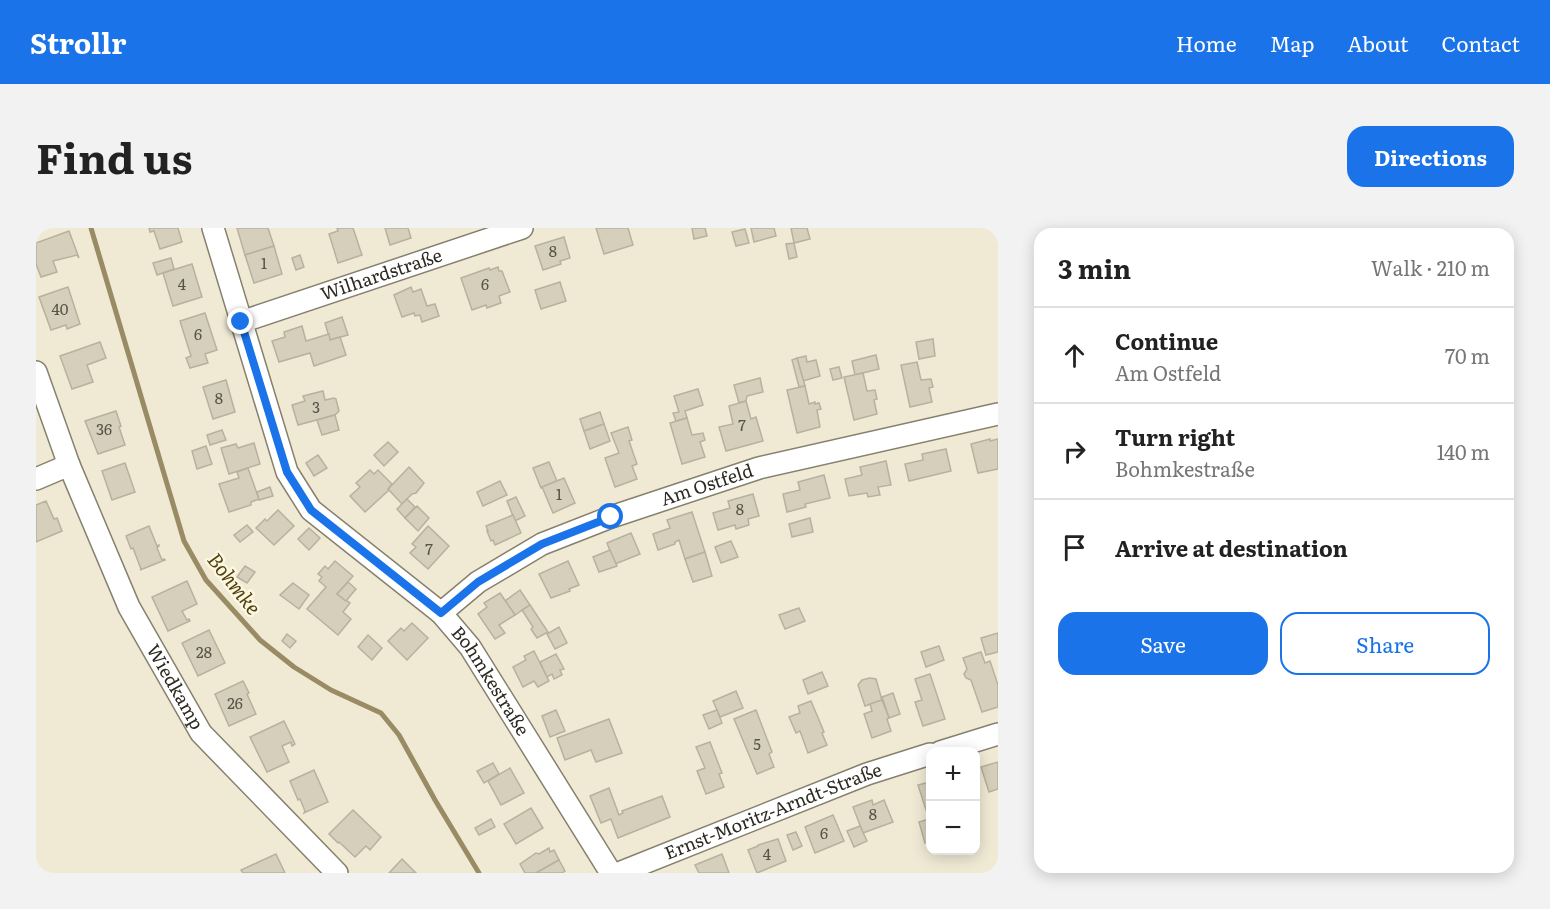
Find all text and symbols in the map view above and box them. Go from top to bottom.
text: Strollr [30,21,126,63]
text: Home [1176,27,1237,58]
text: Map [1270,27,1314,58]
text: About [1347,27,1409,58]
text: Contact [1442,27,1520,58]
text: Find us [36,125,193,187]
button: Directions [1347,126,1514,187]
house number: 8 [549,239,557,262]
street label: Wilhardstraße [316,241,445,307]
text: 3 min [1058,248,1131,287]
house number: 1 [261,251,267,274]
text: Walk · 210 m [1371,252,1490,282]
house number: 4 [178,272,186,295]
house number: 6 [481,272,489,295]
house number: 40 [52,297,69,320]
route end [227,308,253,334]
house number: 6 [194,322,202,345]
text: Continue [1115,324,1218,357]
icon: ahead [1058,339,1091,372]
text: 70 m [1445,340,1490,370]
text: Am Ostfeld [1115,357,1221,387]
house number: 8 [215,386,223,409]
house number: 3 [312,395,320,418]
house number: 7 [738,413,746,436]
house number: 36 [96,417,112,440]
text: Turn right [1115,420,1235,453]
icon: right [1058,435,1091,468]
text: 140 m [1437,436,1490,466]
text: Bohmkestraße [1115,453,1255,483]
street label: Am Ostfeld [657,456,756,512]
house number: 1 [556,482,562,505]
house number: 8 [736,497,744,520]
route start [597,503,623,529]
icon: arrive [1058,531,1091,564]
text: Arrive at destination [1115,531,1348,564]
house number: 7 [425,537,433,560]
water label: Bohmke [202,545,270,620]
button: Save [1058,612,1268,675]
button: Share [1280,612,1490,675]
street label: Bohmkestraße [446,619,537,740]
street label: Wiedkamp [141,639,211,734]
house number: 28 [196,640,212,663]
house number: 26 [227,691,243,714]
house number: 5 [753,732,761,755]
map controls [926,747,980,855]
button: + [926,747,980,801]
street label: Ernst-Moritz-Arndt-Straße [660,755,885,866]
button: − [926,801,980,855]
house number: 8 [869,802,877,825]
house number: 6 [820,821,828,844]
house number: 4 [763,842,771,865]

